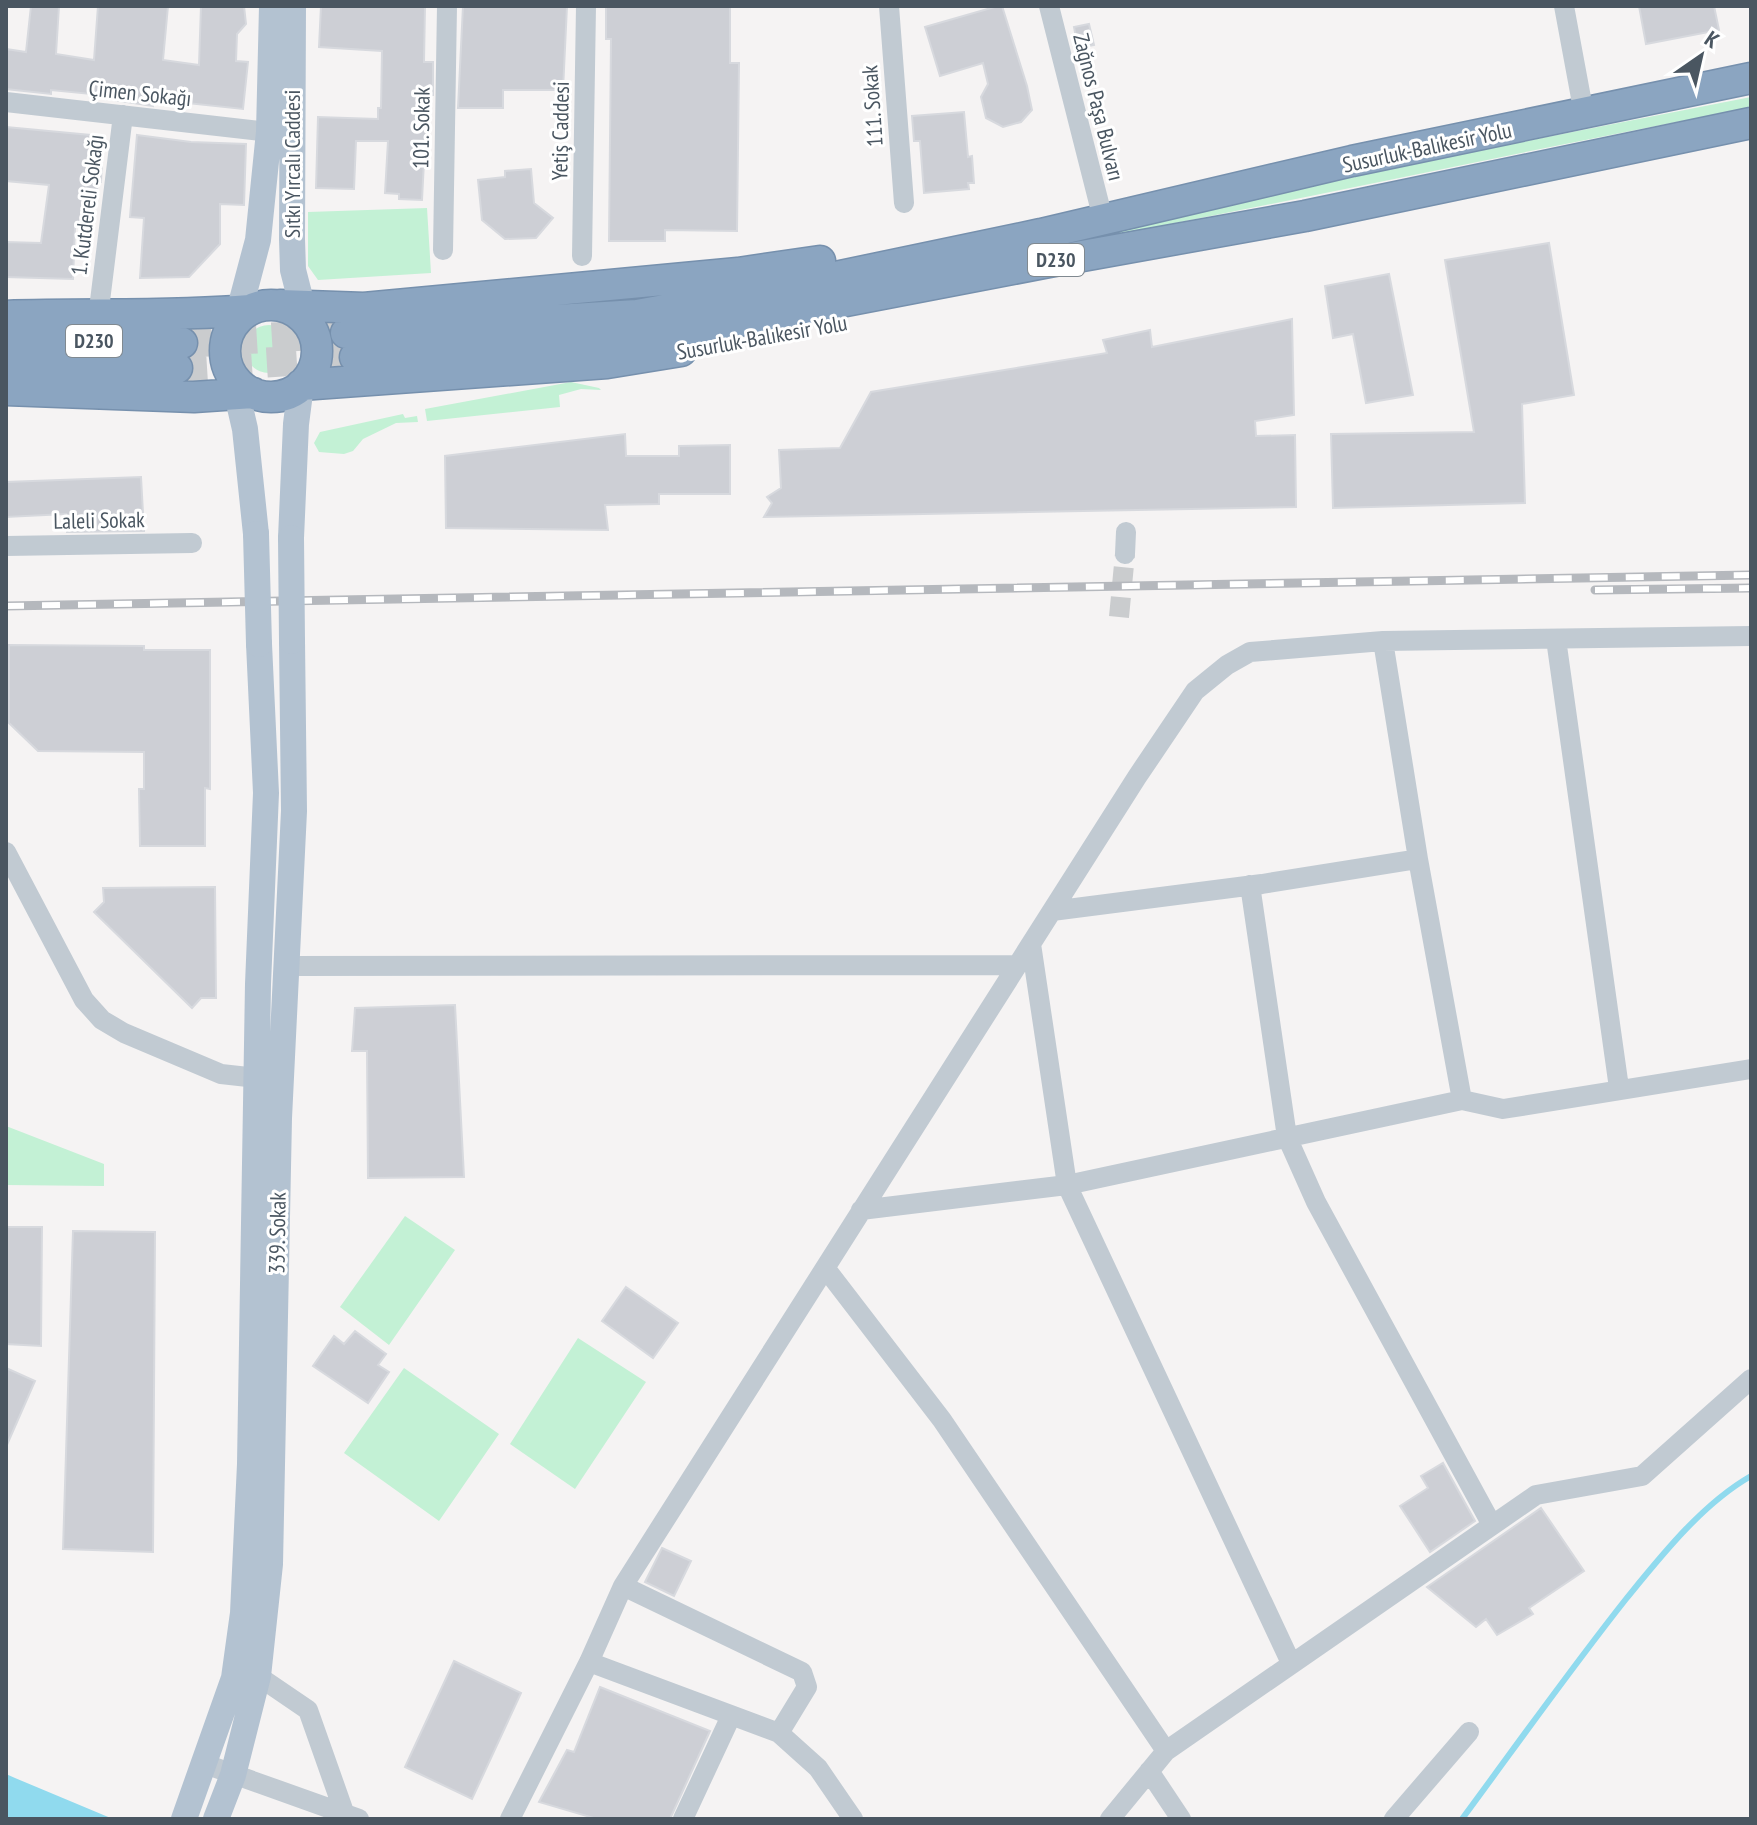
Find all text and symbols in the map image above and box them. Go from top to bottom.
north arrow [1661,16,1741,96]
text: K [1700,25,1725,55]
street label: Zağnos Paşa Bulvarı [1067,30,1131,184]
street label: 111. Sokak [855,64,889,148]
street label: Çimen Sokağı [87,74,193,112]
street label: Yetiş Caddesi [545,81,575,181]
street label: 101. Sokak [406,86,436,169]
street label: Sıtkı Yırcalı Caddesi [278,90,306,238]
street label: Susurluk-Balıkesir Yolu [1340,115,1514,179]
street label: 1. Kutdereli Sokağı [64,133,110,277]
road number: D230 [1028,244,1084,276]
street label: Susurluk-Balıkesir Yolu [675,308,849,366]
road number: D230 [66,325,122,357]
street label: Laleli Sokak [53,505,145,535]
street label: 339. Sokak [262,1191,292,1274]

